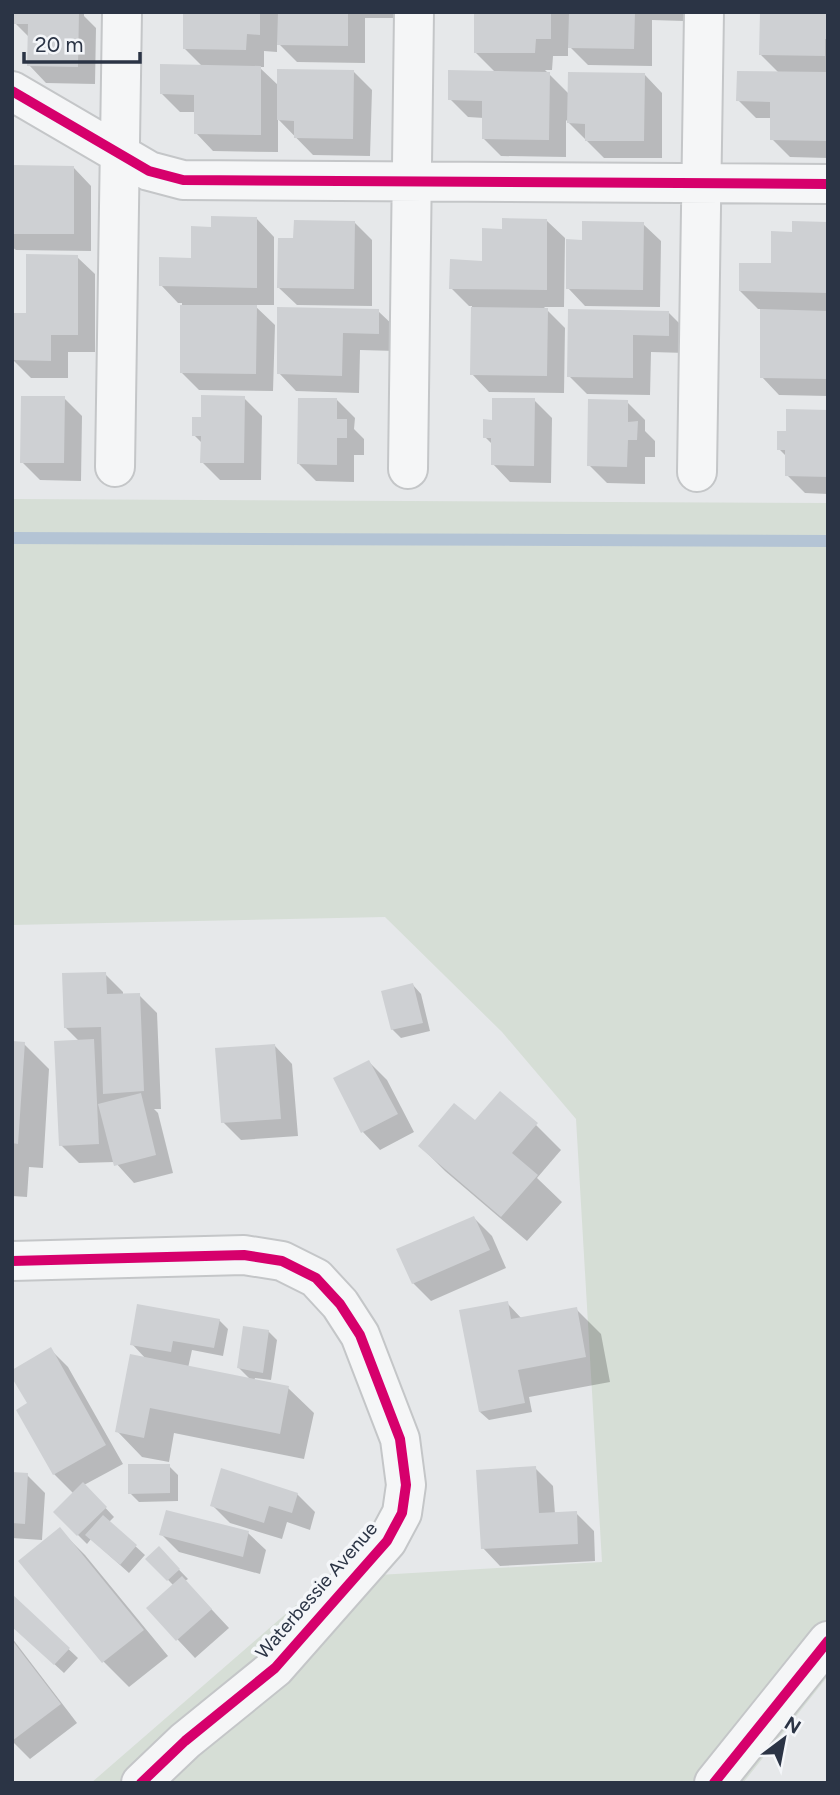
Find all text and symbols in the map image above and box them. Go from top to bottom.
scale bar [24,21,140,65]
text: 20 m [35,32,83,57]
street label: Waterbessie Avenue [251,1517,382,1664]
north arrow [749,1704,819,1774]
text: N [780,1711,805,1739]

